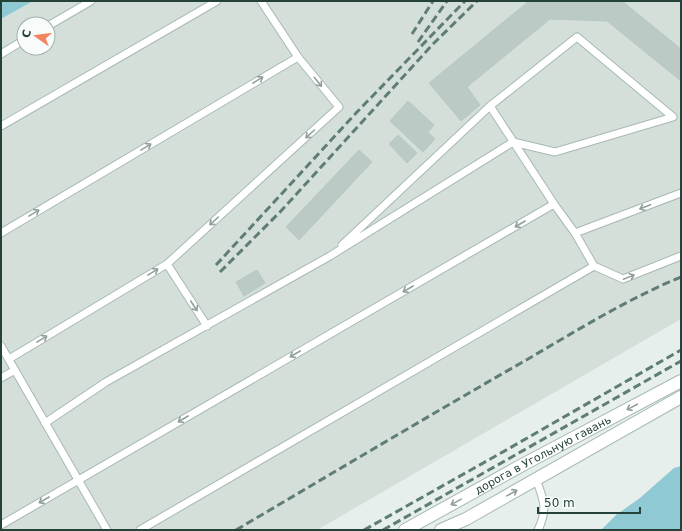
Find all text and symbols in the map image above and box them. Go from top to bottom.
north arrow [16,16,56,56]
text: С [19,28,34,39]
one-way arrow [252,76,264,84]
one-way arrow [314,76,322,87]
one-way arrow [305,129,315,138]
one-way arrow [140,142,152,150]
one-way arrow [638,204,651,211]
one-way arrow [28,209,40,217]
one-way arrow [209,216,219,226]
one-way arrow [514,220,526,228]
one-way arrow [147,268,158,276]
one-way arrow [623,272,635,280]
one-way arrow [403,285,414,293]
one-way arrow [190,301,199,312]
one-way arrow [36,335,47,343]
one-way arrow [290,351,302,359]
one-way arrow [626,404,638,411]
street label: дорога в Угольную гавань [472,413,613,497]
one-way arrow [177,416,189,424]
one-way arrow [506,488,518,496]
scale bar [538,489,640,515]
one-way arrow [38,496,50,504]
text: 50 m [544,496,575,510]
one-way arrow [450,498,462,506]

